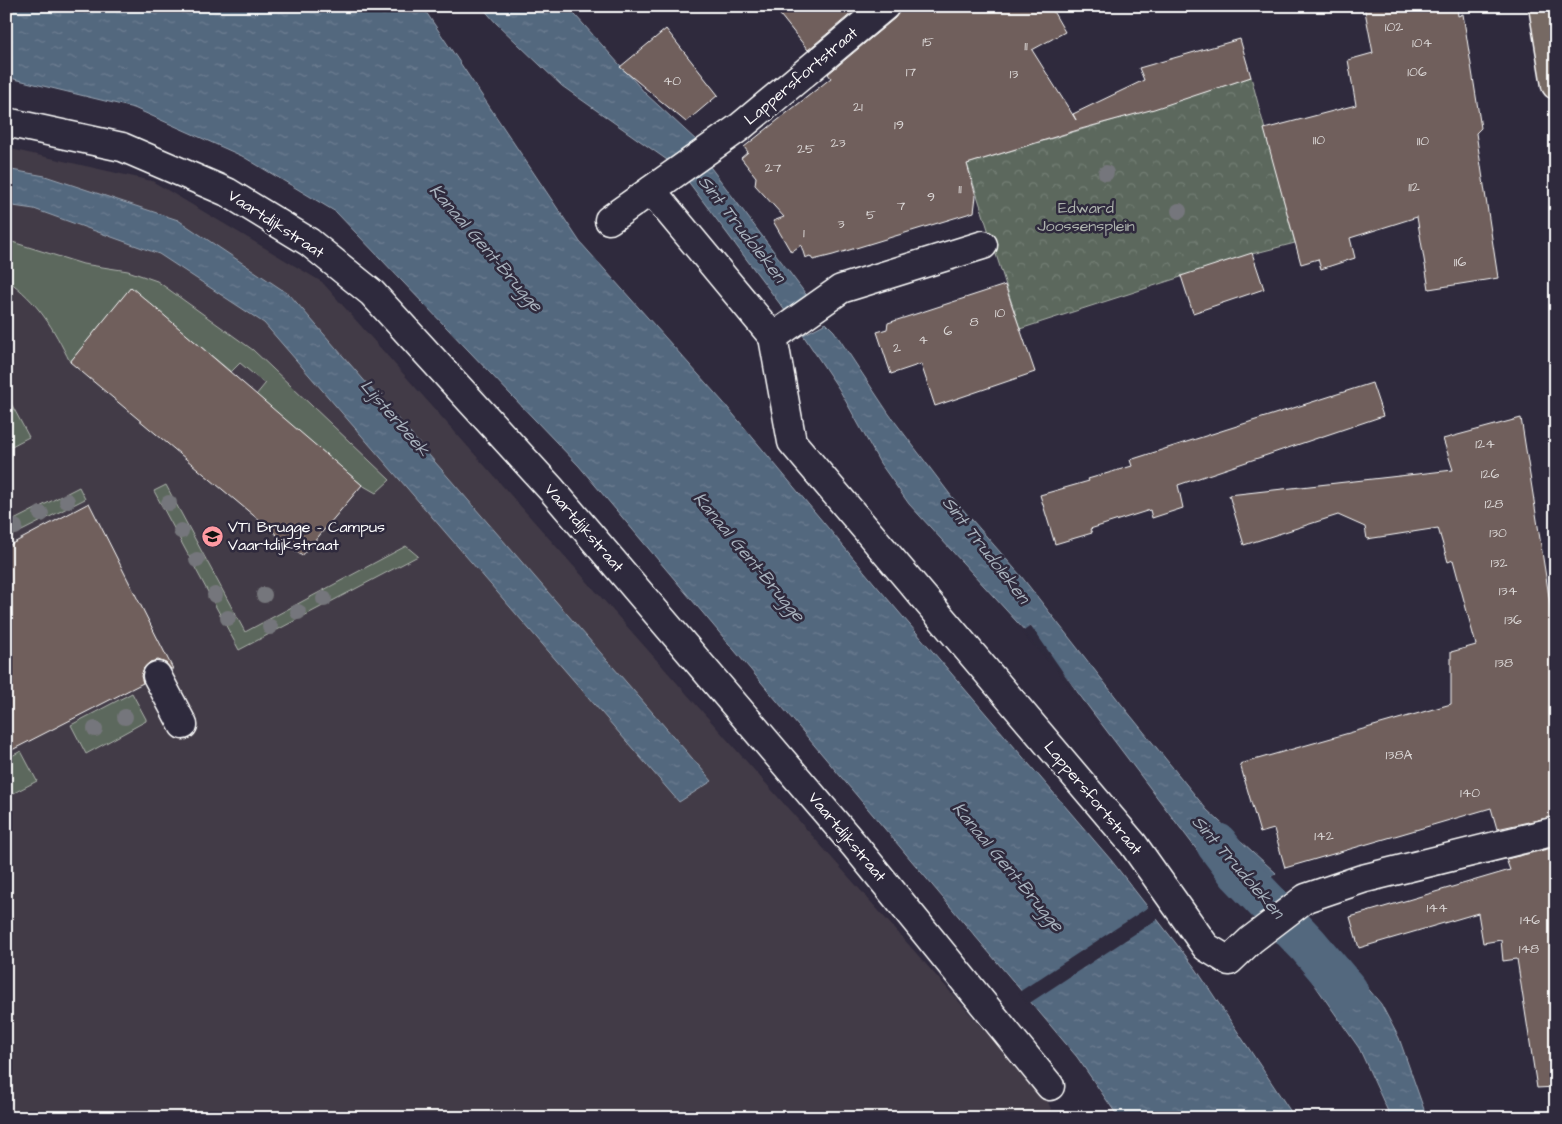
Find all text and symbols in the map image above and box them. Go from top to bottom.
house number: 102 [1385,17,1403,37]
street label: Lappersfortstraat [739,21,863,130]
house number: 15 [922,32,934,52]
house number: 104 [1412,33,1433,53]
house number: 11 [1024,36,1028,56]
house number: 17 [906,62,917,82]
house number: 106 [1407,62,1427,82]
house number: 13 [1010,64,1018,84]
house number: 40 [663,71,681,91]
house number: 21 [853,97,863,117]
house number: 19 [894,115,904,135]
house number: 110 [1313,130,1325,150]
house number: 110 [1417,131,1429,151]
house number: 23 [830,133,846,153]
house number: 25 [797,139,815,159]
house number: 27 [765,158,782,178]
water label: Sint Trudoleken [692,170,793,289]
house number: 112 [1408,177,1420,197]
water label: Kanaal Gent-Brugge [423,179,549,319]
house number: 11 [958,179,962,199]
street label: Vaartdijkstraat [223,185,329,264]
house number: 9 [927,187,935,207]
house number: 7 [897,196,906,216]
park label: Edward Joossensplein [1037,197,1135,237]
house number: 5 [866,205,876,225]
house number: 3 [837,214,845,234]
house number: 1 [803,223,805,243]
house number: 116 [1454,252,1466,272]
house number: 10 [995,303,1005,323]
house number: 8 [969,312,979,332]
house number: 6 [944,321,953,341]
house number: 4 [918,330,928,350]
house number: 2 [893,338,901,358]
water label: Lijsterbeek [354,374,436,463]
house number: 124 [1475,434,1495,454]
house number: 126 [1481,464,1500,484]
street label: Vaartdijkstraat [539,479,629,577]
water label: Kanaal Gent-Brugge [687,487,811,629]
water label: Sint Trudoleken [936,491,1037,610]
house number: 128 [1485,494,1503,514]
place label: VTI Brugge - Campus Vaartdijkstraat [228,516,385,556]
house number: 130 [1489,523,1507,543]
school or university icon: VTI Brugge - Campus Vaartdijkstraat [200,524,224,548]
house number: 132 [1491,553,1507,573]
house number: 134 [1499,581,1518,601]
house number: 136 [1504,610,1522,630]
house number: 138 [1495,653,1513,673]
street label: Lappersfortstraat [1039,736,1148,860]
house number: 138A [1386,745,1413,765]
house number: 140 [1460,783,1480,803]
street label: Vaartdijkstraat [803,787,891,887]
water label: Kanaal Gent-Brugge [946,797,1070,939]
water label: Sint Trudoleken [1186,810,1291,926]
house number: 142 [1314,826,1334,846]
house number: 144 [1427,898,1448,918]
house number: 146 [1520,910,1540,930]
house number: 148 [1519,939,1539,959]

